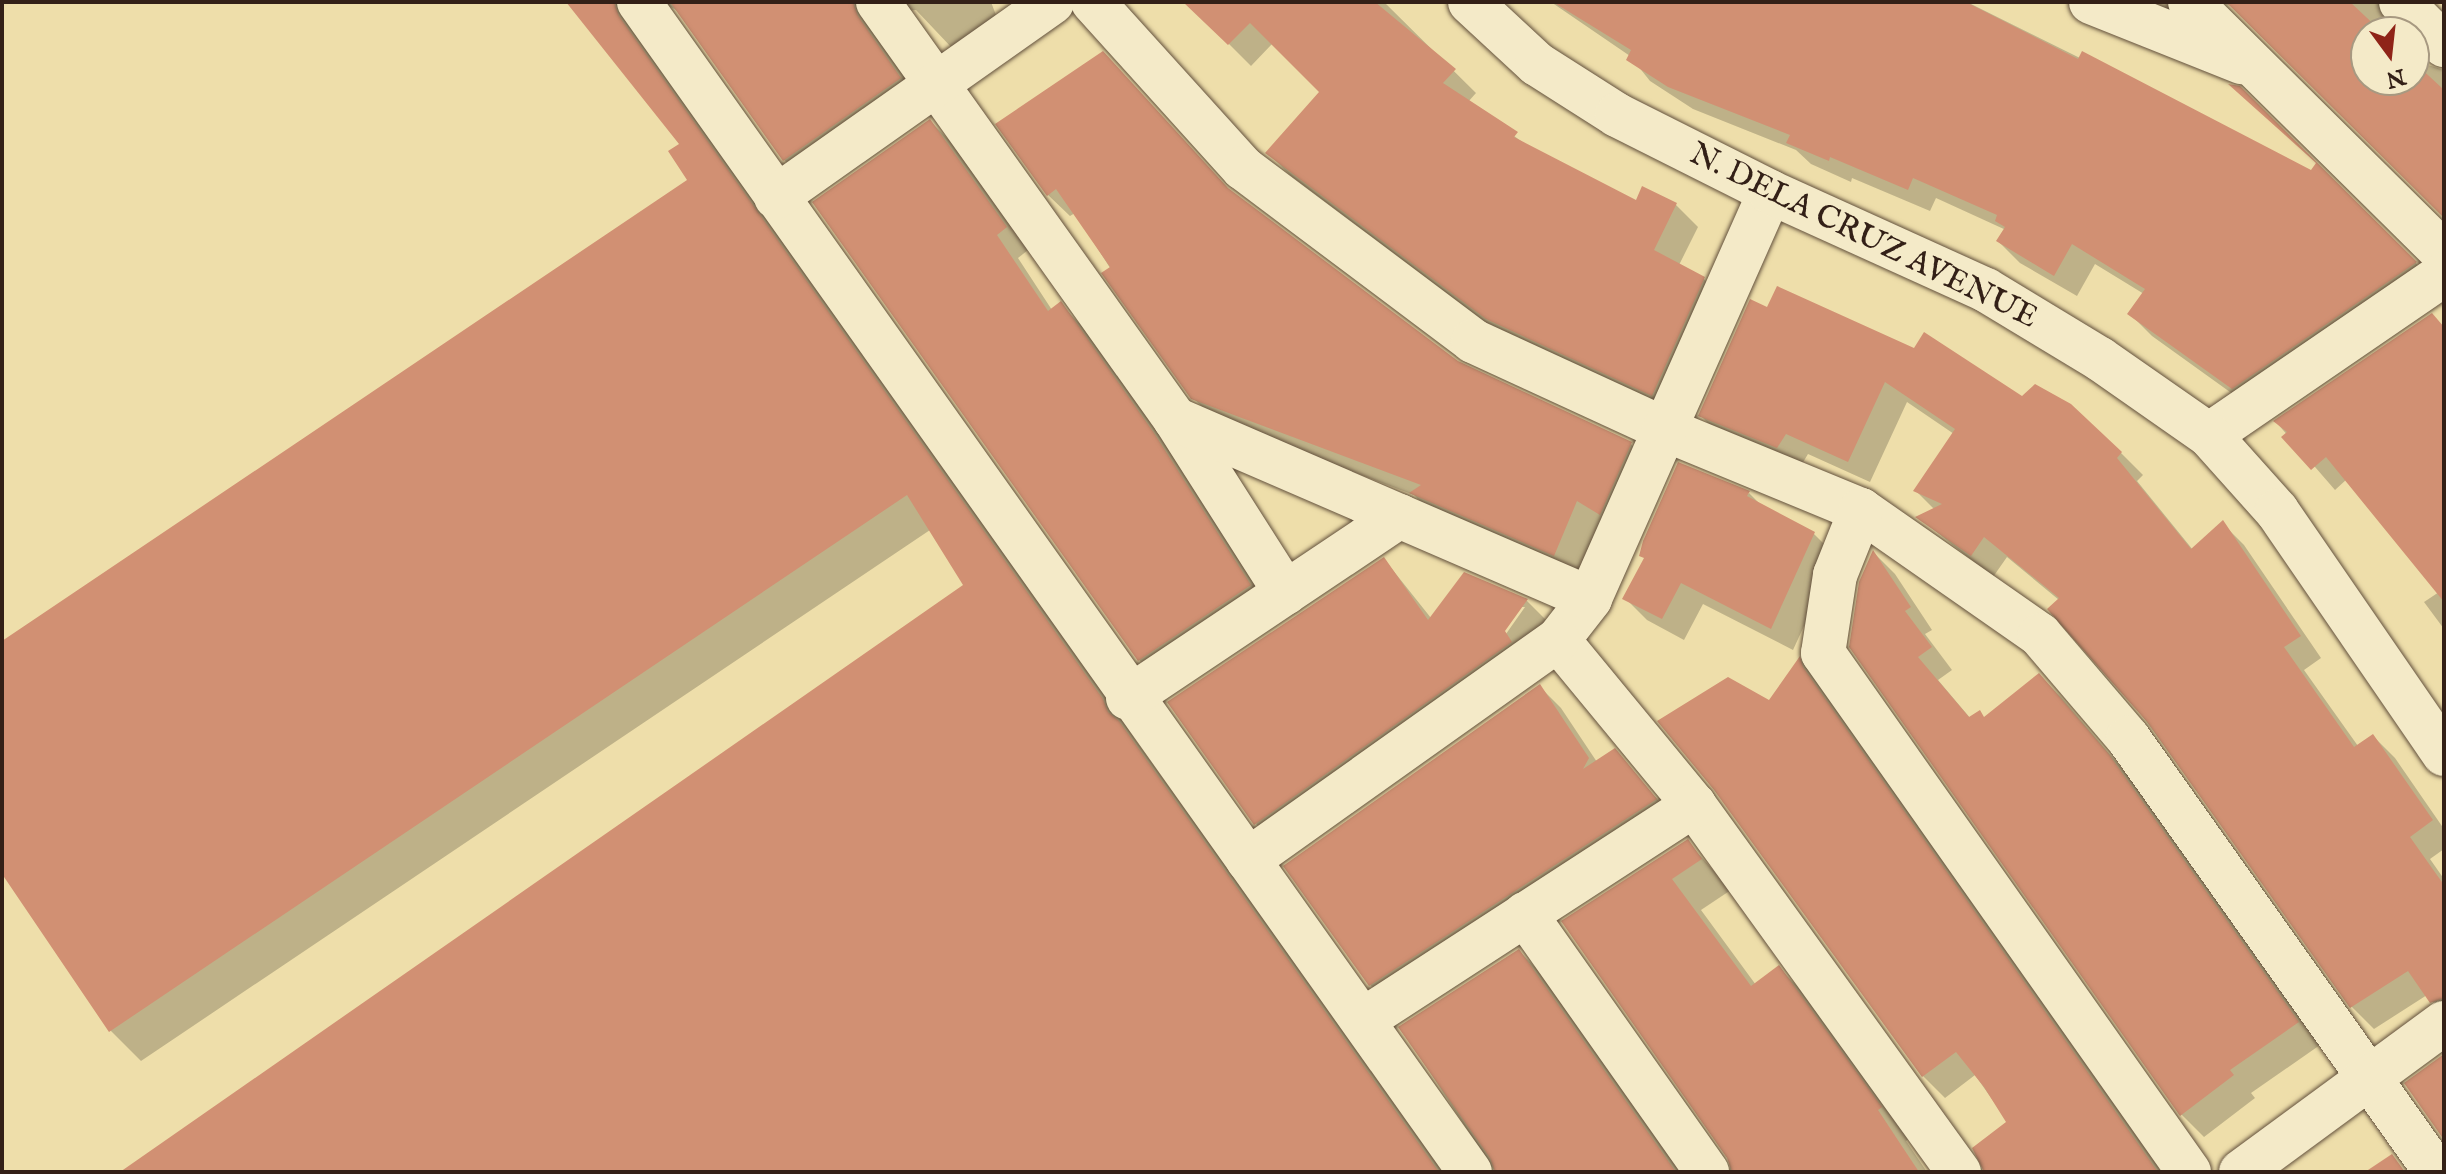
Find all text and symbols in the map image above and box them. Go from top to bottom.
north arrow [2350,16,2430,96]
text: N [2383,61,2409,93]
street label: N. DELA CRUZ AVENUE [1683,136,2043,338]

